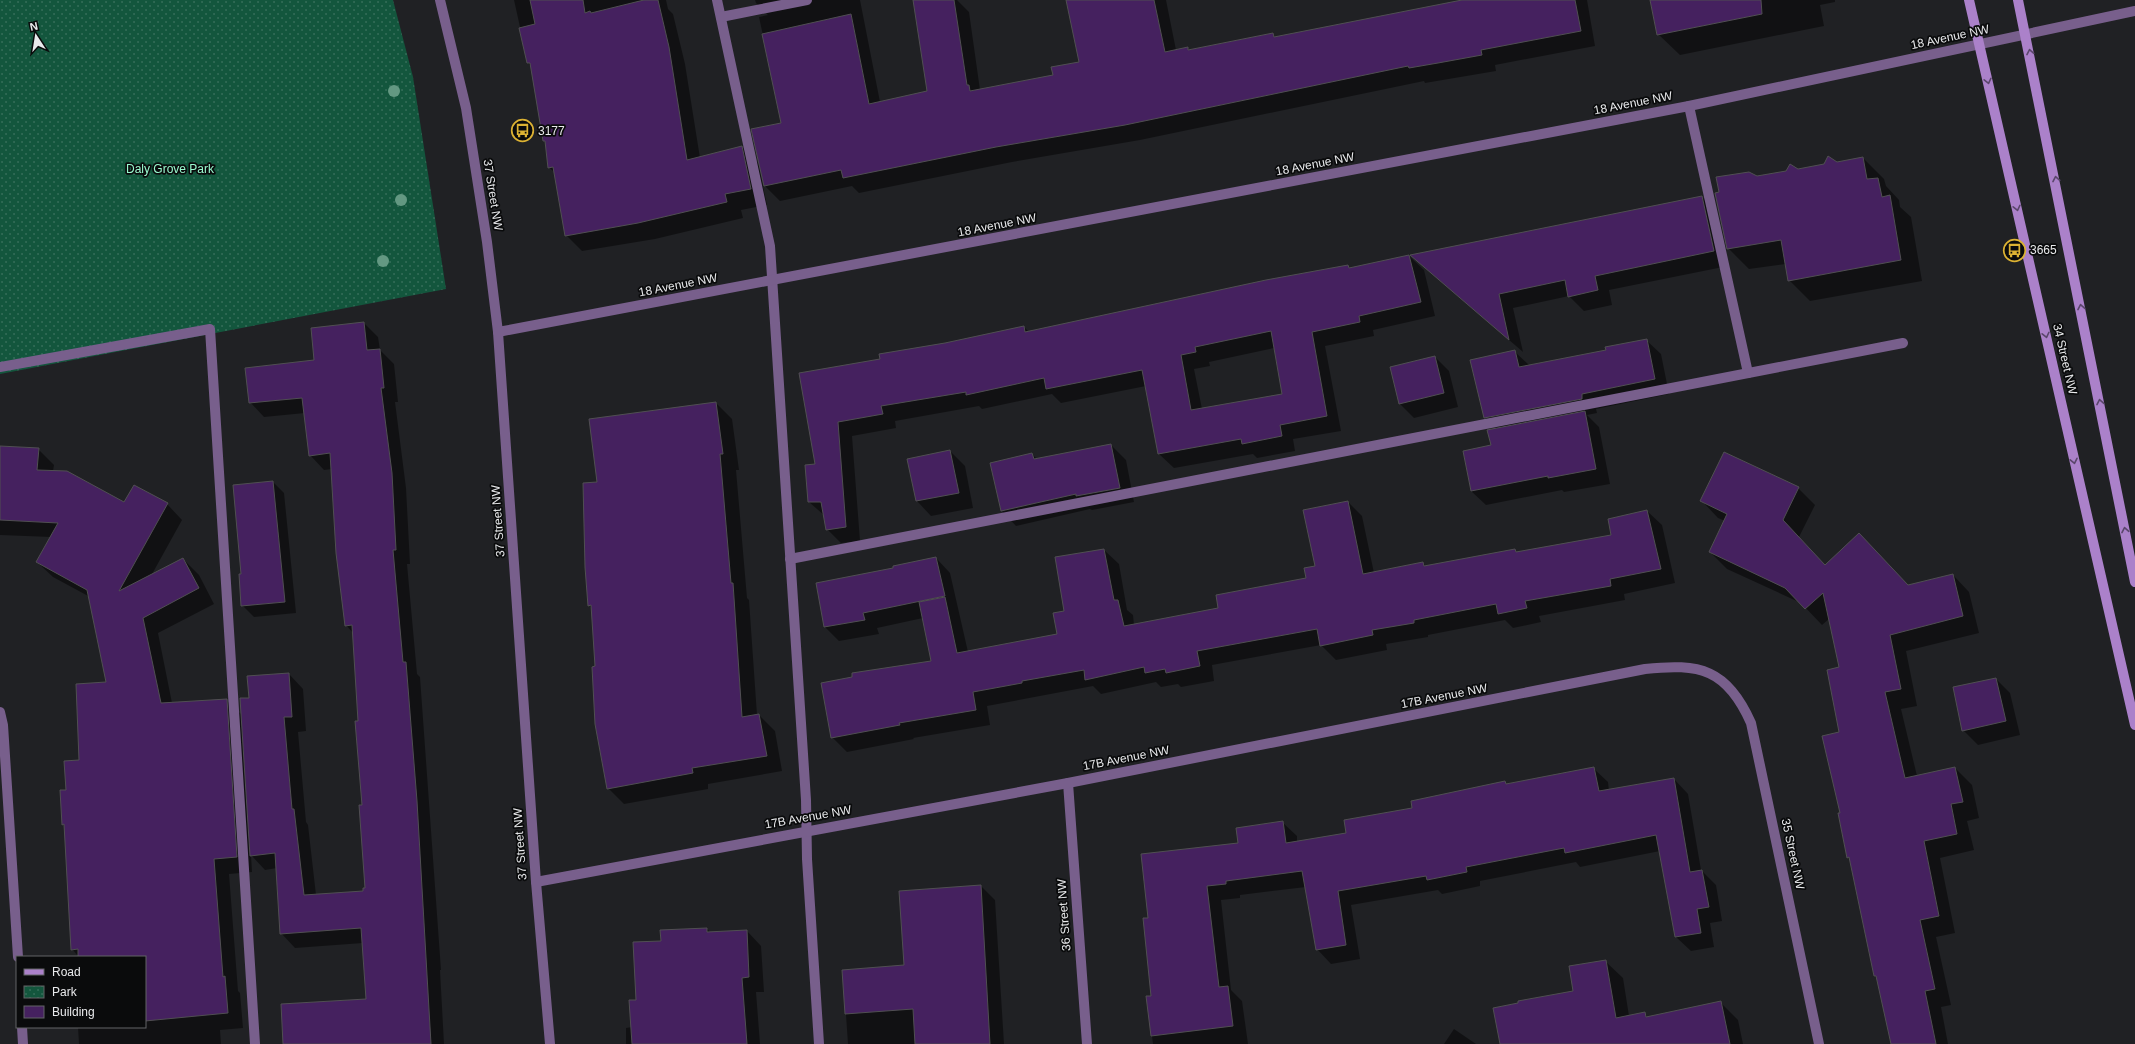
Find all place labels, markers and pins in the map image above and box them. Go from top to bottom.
bus stop icon: 3177 [510,118,536,144]
place label: 3177 [538,124,565,138]
bus stop icon: 3665 [2001,237,2027,263]
place label: 3665 [2030,243,2057,257]

